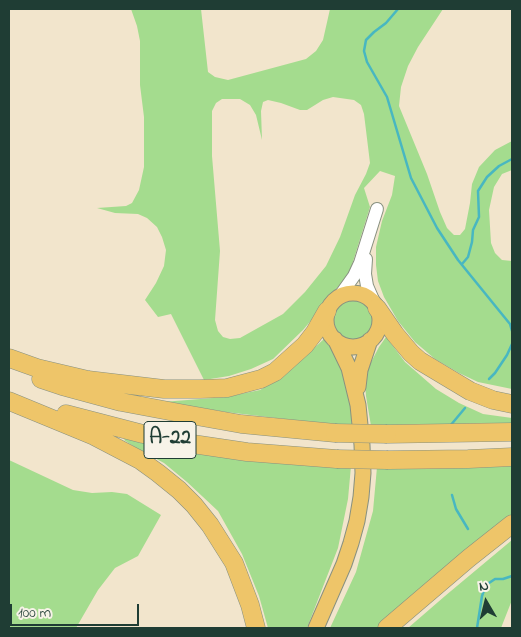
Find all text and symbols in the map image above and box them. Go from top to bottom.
road number: A-22 [144,422,196,458]
text: N [478,576,490,598]
north arrow [461,577,511,627]
scale bar [12,594,141,626]
text: 100 m [18,602,51,624]

